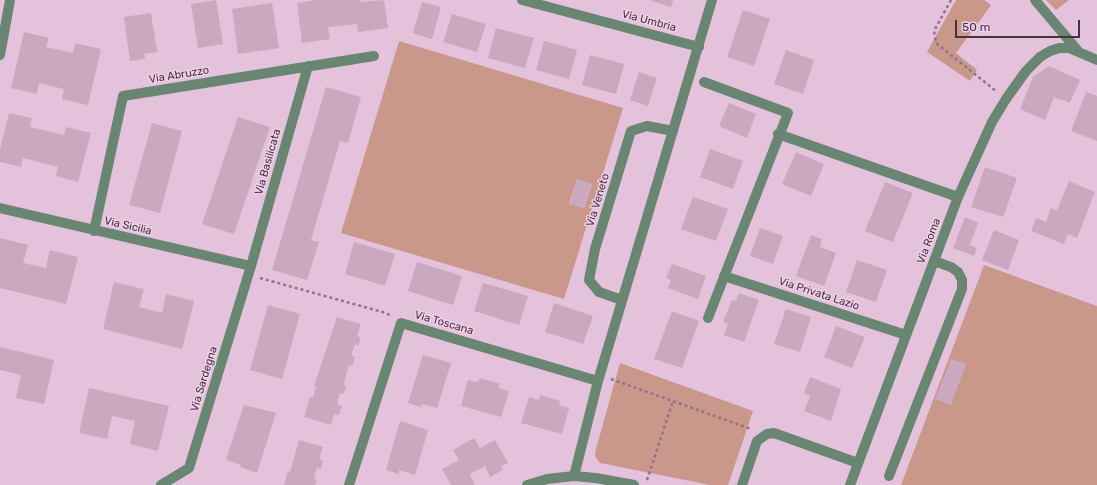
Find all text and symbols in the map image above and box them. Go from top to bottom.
street label: Via Umbria [620,7,678,35]
scale bar [957,12,1082,38]
text: 50 m [962,20,990,34]
street label: Via Abruzzo [148,64,210,86]
street label: Via Basilicata [252,127,284,197]
street label: Via Veneto [584,172,612,228]
street label: Via Sicilia [103,214,153,238]
street label: Via Roma [914,216,944,266]
street label: Via Privata Lazio [777,275,861,313]
street label: Via Toscana [413,308,475,338]
street label: Via Sardegna [188,345,220,413]

